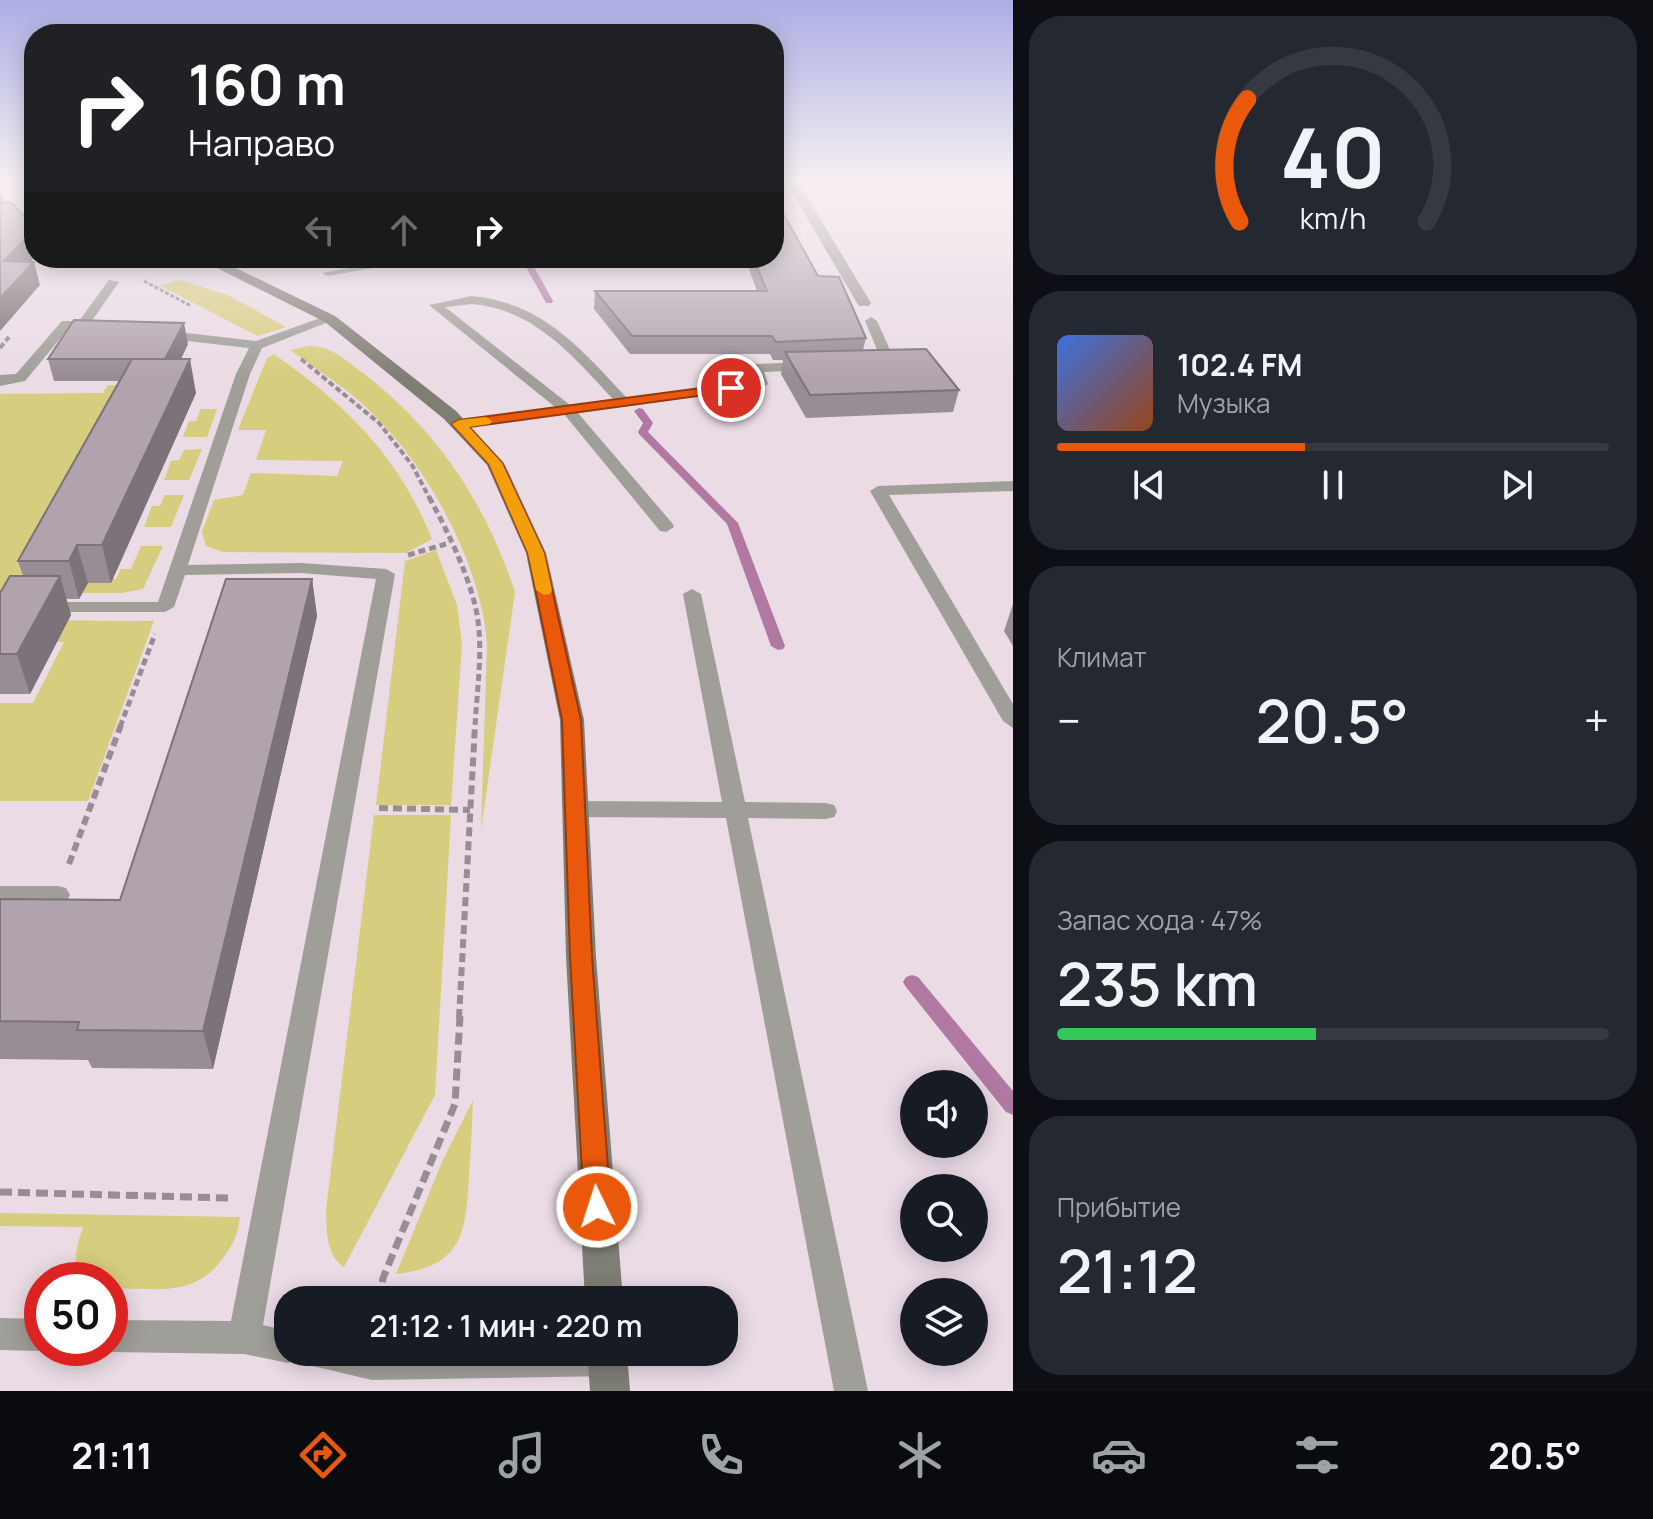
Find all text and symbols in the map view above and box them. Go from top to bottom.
text: 160 m [188,45,346,122]
icon: right [56,56,160,160]
text: 40 [1280,98,1386,212]
text: Направо [188,118,335,167]
text: km/h [1300,199,1366,238]
icon: left [298,208,342,252]
icon: ahead [382,208,426,252]
icon: right [466,208,510,252]
text: 102.4 FM [1177,344,1302,385]
pin [697,354,765,422]
icon: arrive [709,366,753,410]
text: Музыка [1177,385,1271,421]
icon: previous [1127,463,1171,507]
icon: pause [1311,463,1355,507]
icon: next [1495,463,1539,507]
text: Климат [1057,639,1147,675]
text: 20.5° [1256,679,1409,761]
text: − [1057,690,1081,750]
text: + [1584,690,1609,750]
text: Запас хода · 47% [1057,902,1262,938]
text: 235 km [1057,942,1258,1024]
map controls [900,1070,988,1366]
button: sound [900,1070,988,1158]
position arrow [555,1165,639,1249]
button: search [900,1174,988,1262]
text: Прибытие [1057,1189,1181,1225]
text: 21:12 [1057,1229,1198,1311]
speed limit sign: 50 [24,1262,128,1366]
button: layers [900,1278,988,1366]
text: 21:12 · 1 мин · 220 m [370,1305,642,1346]
icon: directions [295,1427,351,1483]
icon: music [494,1427,550,1483]
icon: phone [693,1427,749,1483]
icon: climate [892,1427,948,1483]
icon: car [1091,1427,1147,1483]
icon: filters [1289,1427,1345,1483]
text: 21:11 [71,1431,152,1480]
text: 20.5° [1488,1431,1582,1480]

